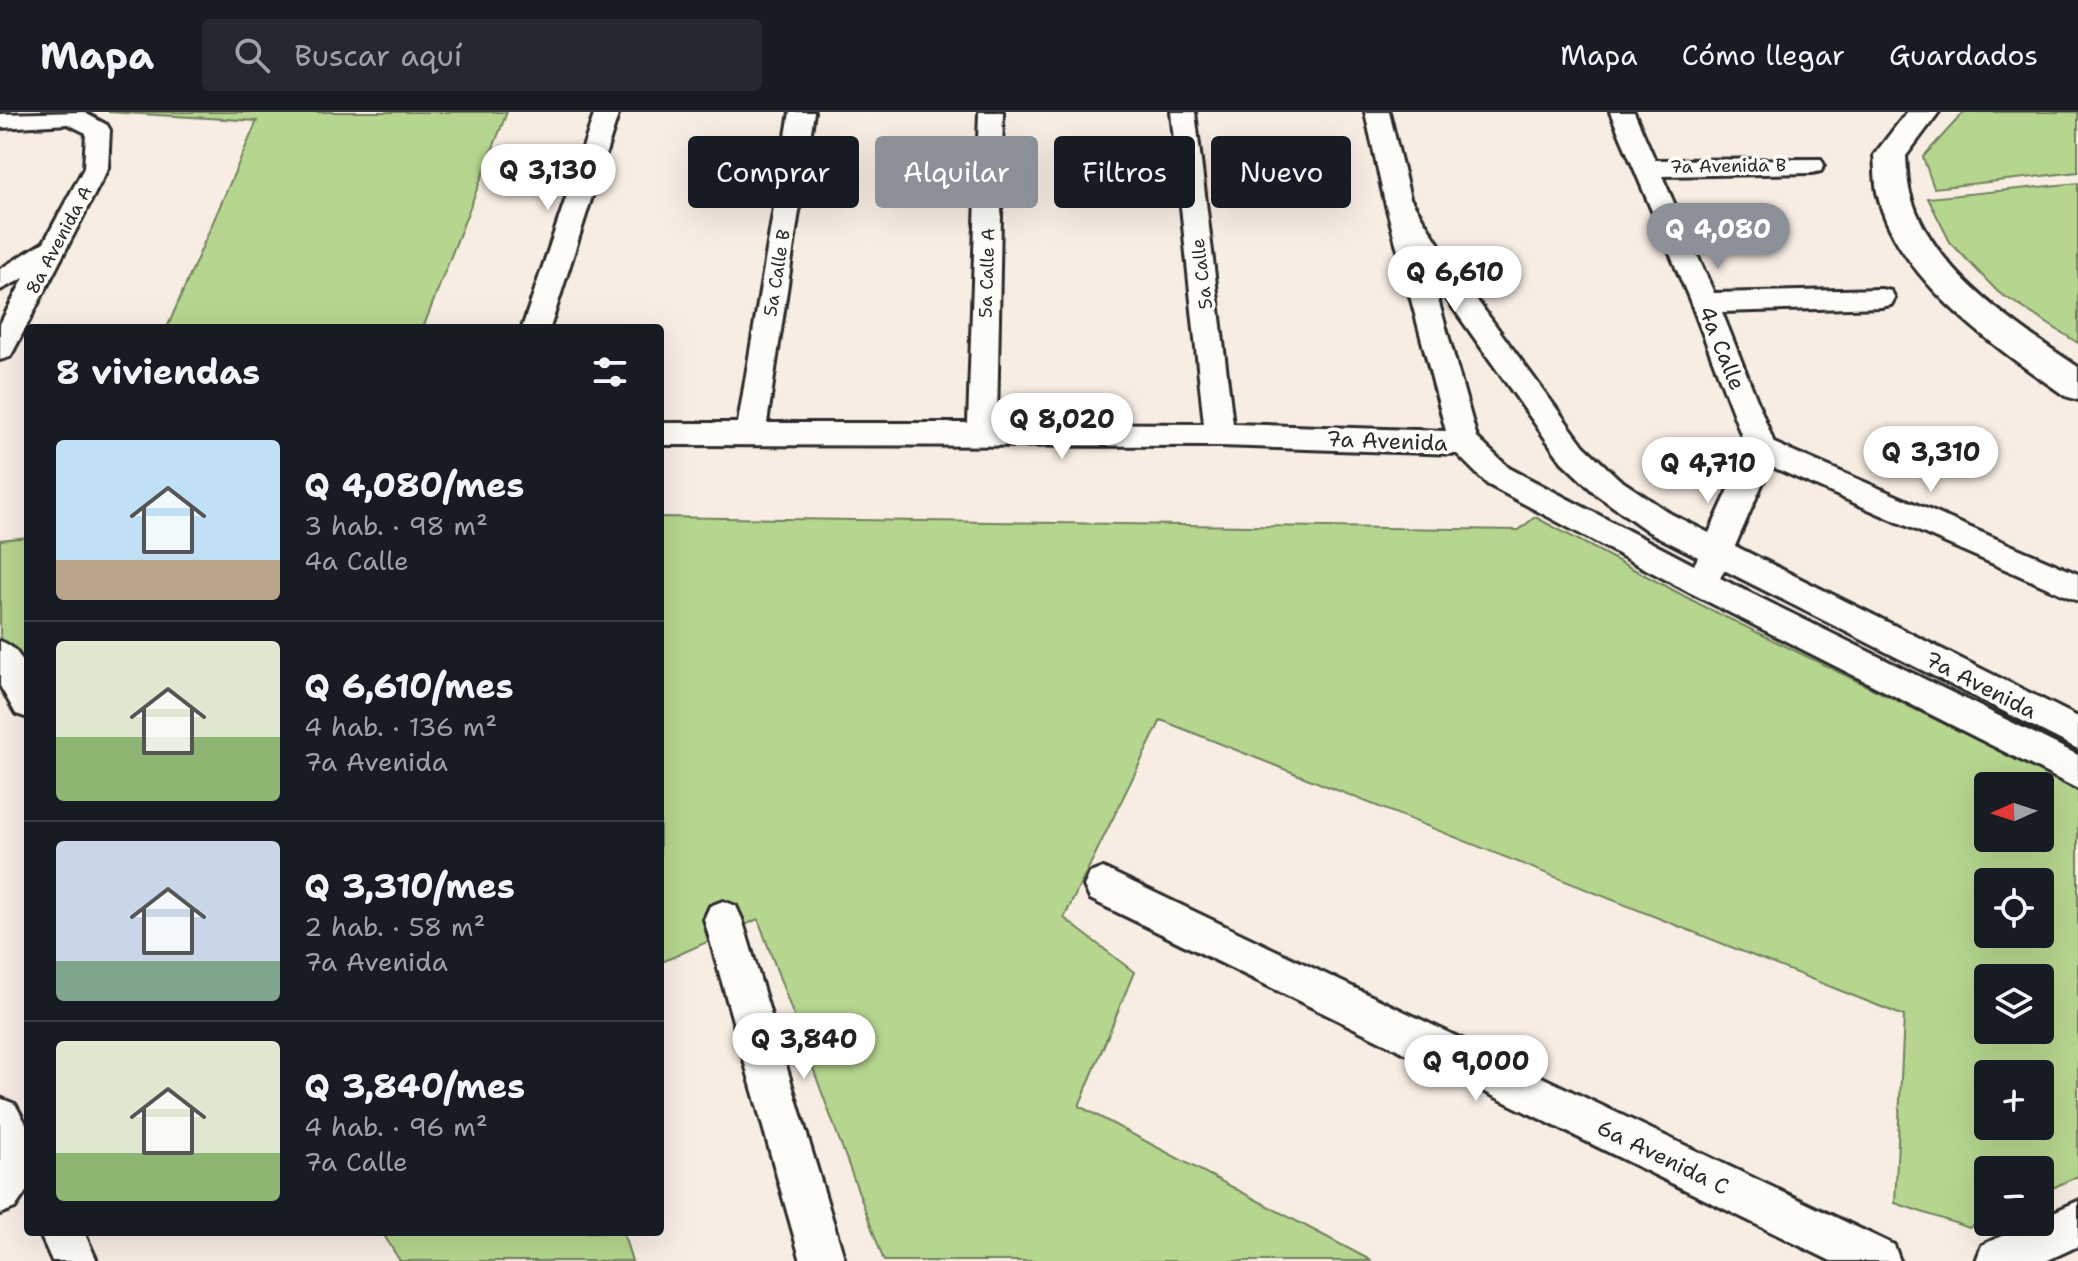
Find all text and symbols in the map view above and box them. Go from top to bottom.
search box [202,19,762,91]
text: Mapa [40,30,154,81]
icon: search [230,33,274,77]
text: Buscar aquí [294,35,462,76]
text: Mapa [1560,36,1638,74]
text: Cómo llegar [1682,36,1845,74]
text: Guardados [1889,36,2038,74]
chip: Comprar [688,136,859,208]
chip: Alquilar [875,136,1038,208]
chip: Filtros [1054,136,1195,208]
chip: Nuevo [1211,136,1351,208]
pin: Q 3,130 [474,144,622,212]
text: Q 3,130 [499,152,597,187]
street label: 7a Avenida B [1670,153,1786,179]
street label: 8a Avenida A [20,182,98,298]
pin: Q 4,080 [1644,203,1792,271]
text: Q 4,080 [1665,211,1771,246]
street label: 5a Calle A [973,227,1001,319]
street label: 5a Calle B [758,228,796,318]
street label: 5a Calle [1186,237,1218,311]
pin: Q 6,610 [1381,246,1529,314]
text: Q 6,610 [1406,254,1504,289]
street label: 4a Calle [1692,302,1752,394]
text: 8 viviendas [56,349,260,395]
icon: filters [588,350,632,394]
pin: Q 8,020 [988,393,1136,461]
text: Q 8,020 [1009,401,1115,436]
street label: 7a Avenida [1326,424,1449,458]
pin: Q 3,310 [1857,426,2005,494]
text: Q 3,310 [1881,434,1981,469]
pin: Q 4,710 [1634,437,1782,505]
text: Q 4,710 [1660,445,1756,480]
text: Q 4,080/mes [304,462,524,508]
icon: home [120,472,216,568]
text: 3 hab. · 98 m² [304,508,488,543]
text: 4a Calle [304,543,409,578]
street label: 7a Avenida [1920,644,2042,726]
text: Q 6,610/mes [304,663,514,709]
icon: home [120,673,216,769]
text: 4 hab. · 136 m² [304,709,497,744]
text: 7a Avenida [304,744,448,779]
north arrow [1974,772,2054,852]
map controls [1974,772,2054,1236]
text: Q 3,310/mes [304,863,515,909]
button: locate [1974,868,2054,948]
icon: home [120,873,216,969]
text: 2 hab. · 58 m² [304,909,485,944]
text: 7a Avenida [304,944,448,979]
button: layers [1974,964,2054,1044]
pin: Q 3,840 [730,1013,878,1081]
text: Q 3,840 [750,1021,858,1056]
pin: Q 9,000 [1402,1035,1550,1103]
text: Q 9,000 [1422,1043,1530,1078]
button: + [1974,1060,2054,1140]
text: Q 3,840/mes [304,1063,525,1109]
icon: home [120,1073,216,1169]
text: 4 hab. · 96 m² [304,1109,488,1144]
street label: 6a Avenida C [1592,1113,1734,1201]
text: 7a Calle [304,1144,408,1179]
button: − [1974,1156,2054,1236]

